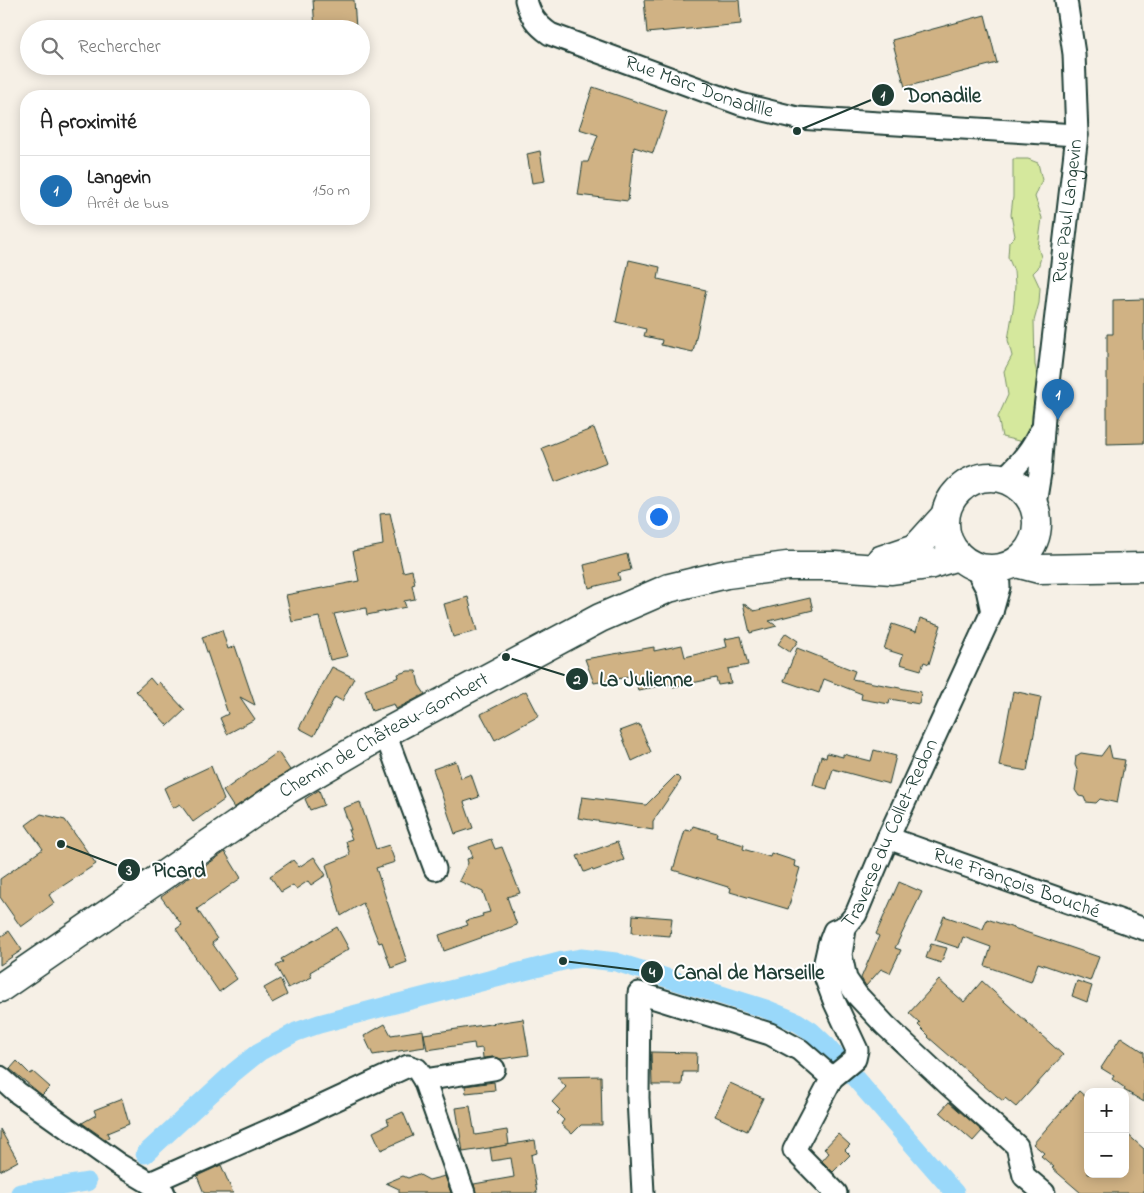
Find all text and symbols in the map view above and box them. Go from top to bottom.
search box [20,20,370,75]
icon: search [38,34,66,62]
text: Rechercher [78,34,161,61]
street label: Rue Marc Donadille [620,48,776,126]
callout: Donadile [870,77,992,113]
text: Donadile [904,82,982,112]
text: 1 [881,85,886,107]
text: À proximité [40,108,137,138]
street label: Rue Paul Langevin [1045,137,1091,284]
text: Langevin [87,165,151,192]
text: 1 [53,179,59,203]
text: 150 m [312,179,350,203]
text: Arrêt de bus [87,192,169,216]
pin: 1 [1042,379,1074,420]
your location [646,504,672,530]
callout: La Julienne [565,661,703,697]
street label: Chemin de Château-Gombert [273,665,494,806]
text: La Julienne [599,666,693,696]
text: 2 [572,669,581,691]
street label: Traverse du Collet-Redon [835,734,946,935]
street label: Rue François Bouché [929,841,1104,927]
callout: Picard [117,852,216,888]
text: Picard [152,857,206,887]
text: 3 [125,860,132,882]
callout: Canal de Marseille [639,954,835,990]
text: Canal de Marseille [674,959,825,989]
text: 4 [648,962,656,984]
map controls [1084,1088,1129,1178]
button: + [1084,1088,1129,1133]
button: − [1084,1133,1129,1178]

